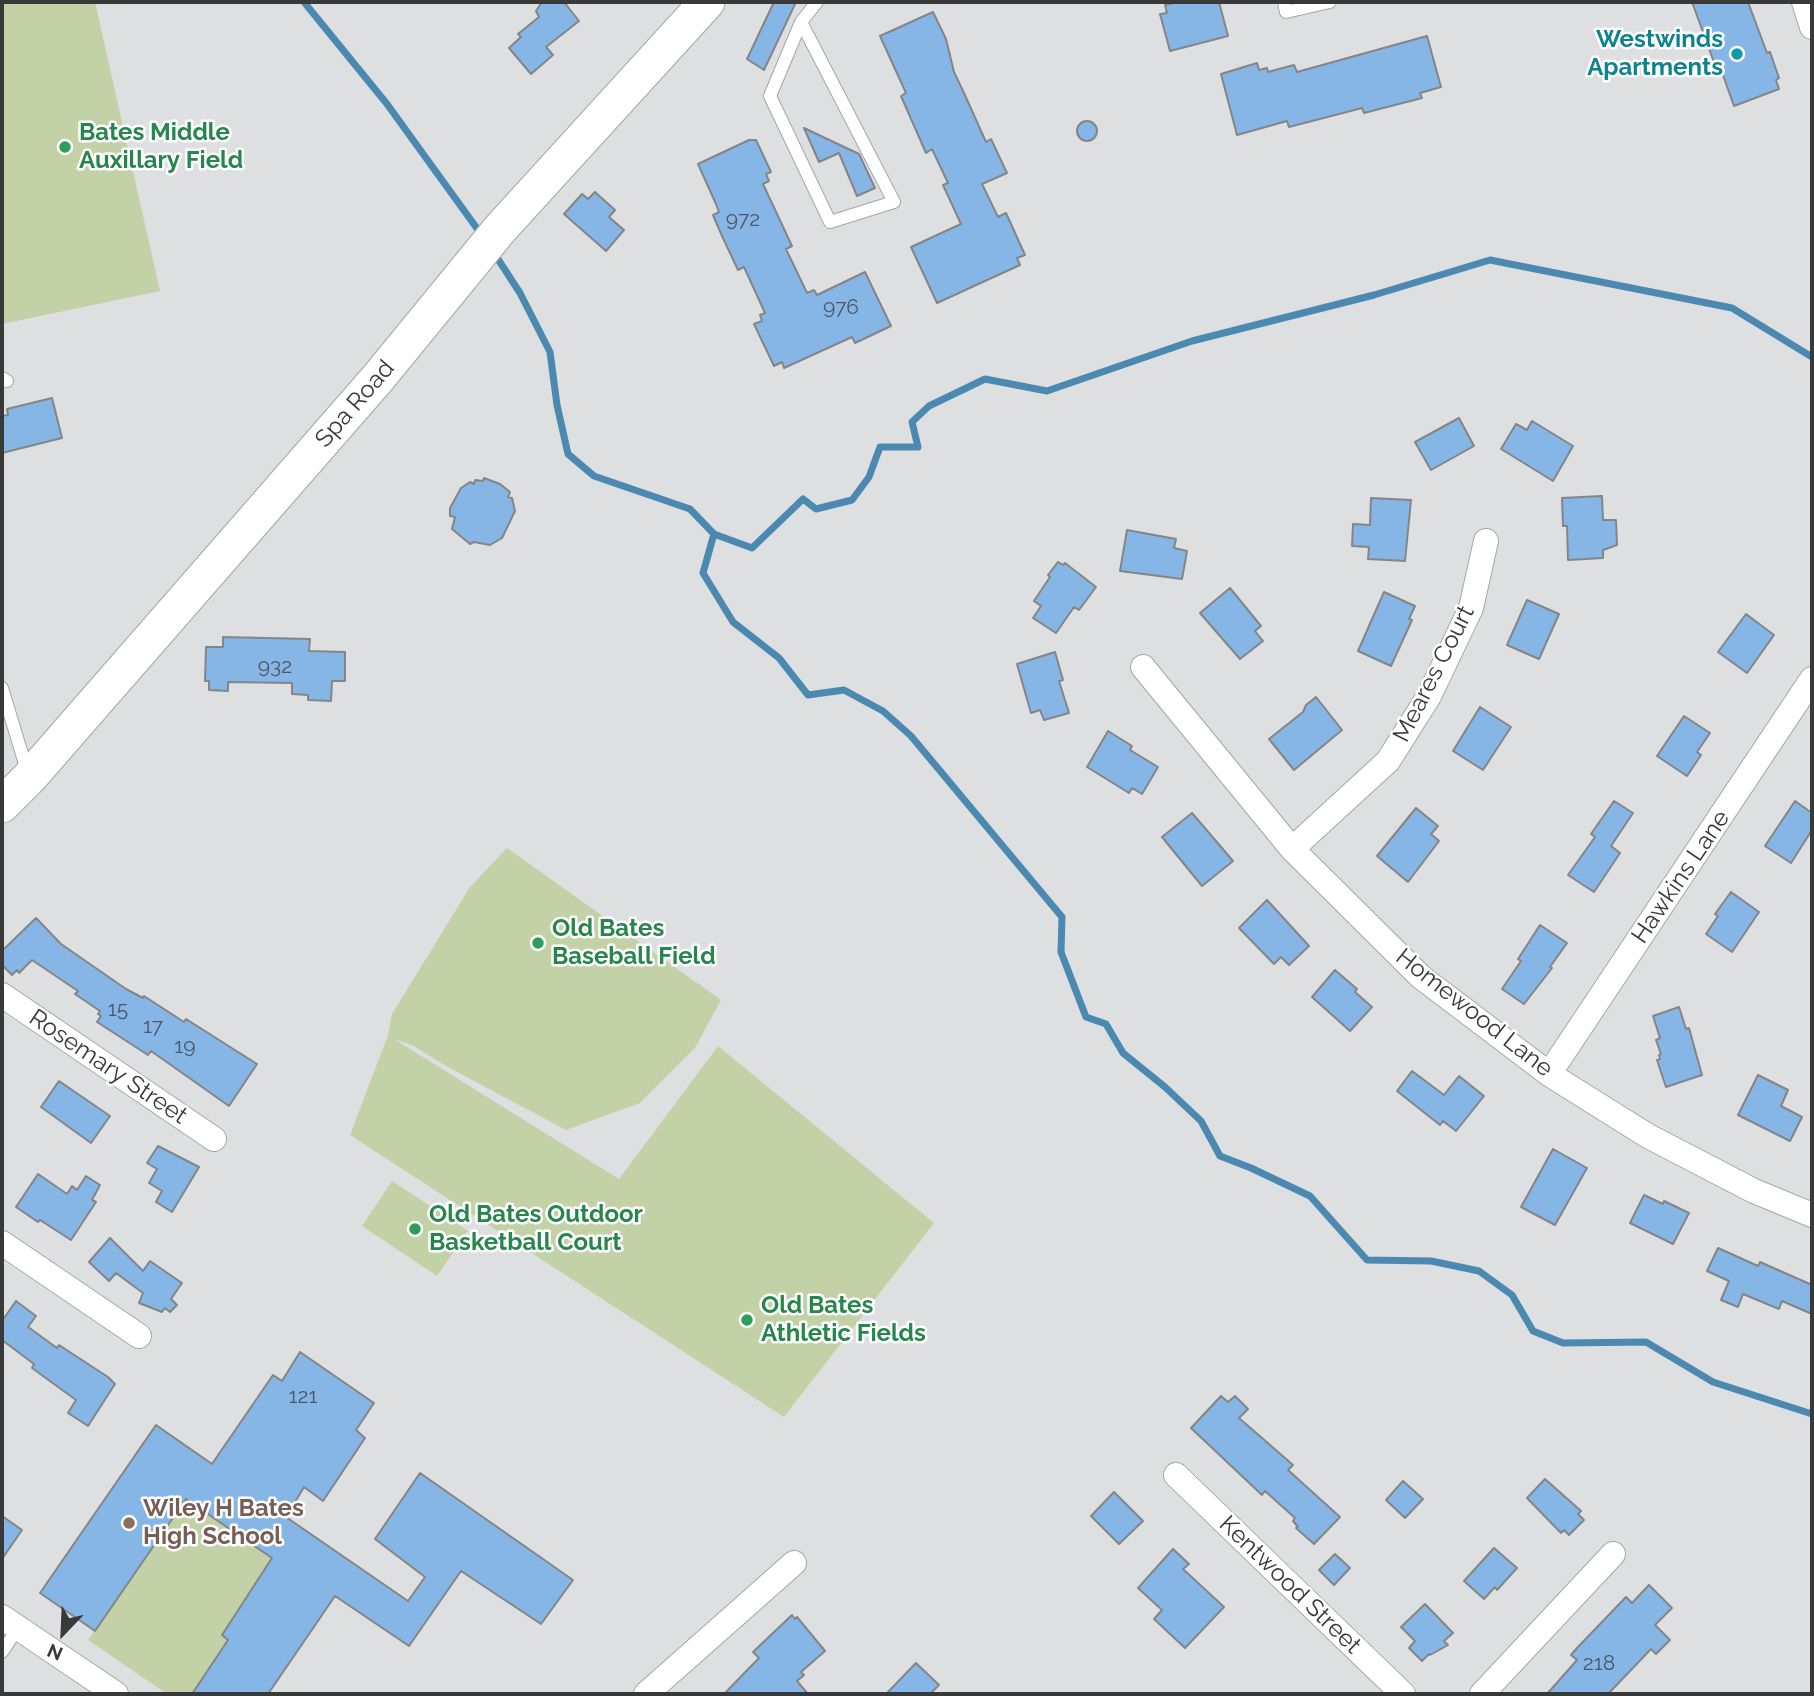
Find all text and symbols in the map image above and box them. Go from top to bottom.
place label: Westwinds Apartments [1587,26,1723,82]
marker: Westwinds Apartments [1729,46,1745,62]
place label: Bates Middle Auxillary Field [79,119,243,175]
marker: Bates Middle Auxillary Field [57,139,73,155]
house number: 972 [726,207,760,233]
house number: 976 [823,295,859,321]
street label: Spa Road [309,354,401,454]
street label: Meares Court [1387,601,1481,747]
house number: 932 [258,654,292,680]
street label: Hawkins Lane [1626,805,1736,949]
place label: Old Bates Baseball Field [552,915,716,971]
marker: Old Bates Baseball Field [530,935,546,951]
street label: Homewood Lane [1390,943,1558,1083]
house number: 15 [108,997,128,1023]
street label: Rosemary Street [23,1003,193,1131]
house number: 17 [143,1014,163,1040]
house number: 19 [174,1034,196,1060]
place label: Old Bates Outdoor Basketball Court [429,1201,643,1257]
marker: Old Bates Outdoor Basketball Court [407,1221,423,1237]
place label: Old Bates Athletic Fields [761,1292,926,1348]
marker: Old Bates Athletic Fields [739,1312,755,1328]
house number: 121 [289,1384,317,1410]
place label: Wiley H Bates High School [143,1495,304,1551]
street label: Kentwood Street [1213,1510,1367,1660]
marker: Wiley H Bates High School [121,1515,137,1531]
north arrow [28,1598,98,1668]
text: N [44,1639,66,1665]
house number: 218 [1583,1651,1615,1677]

